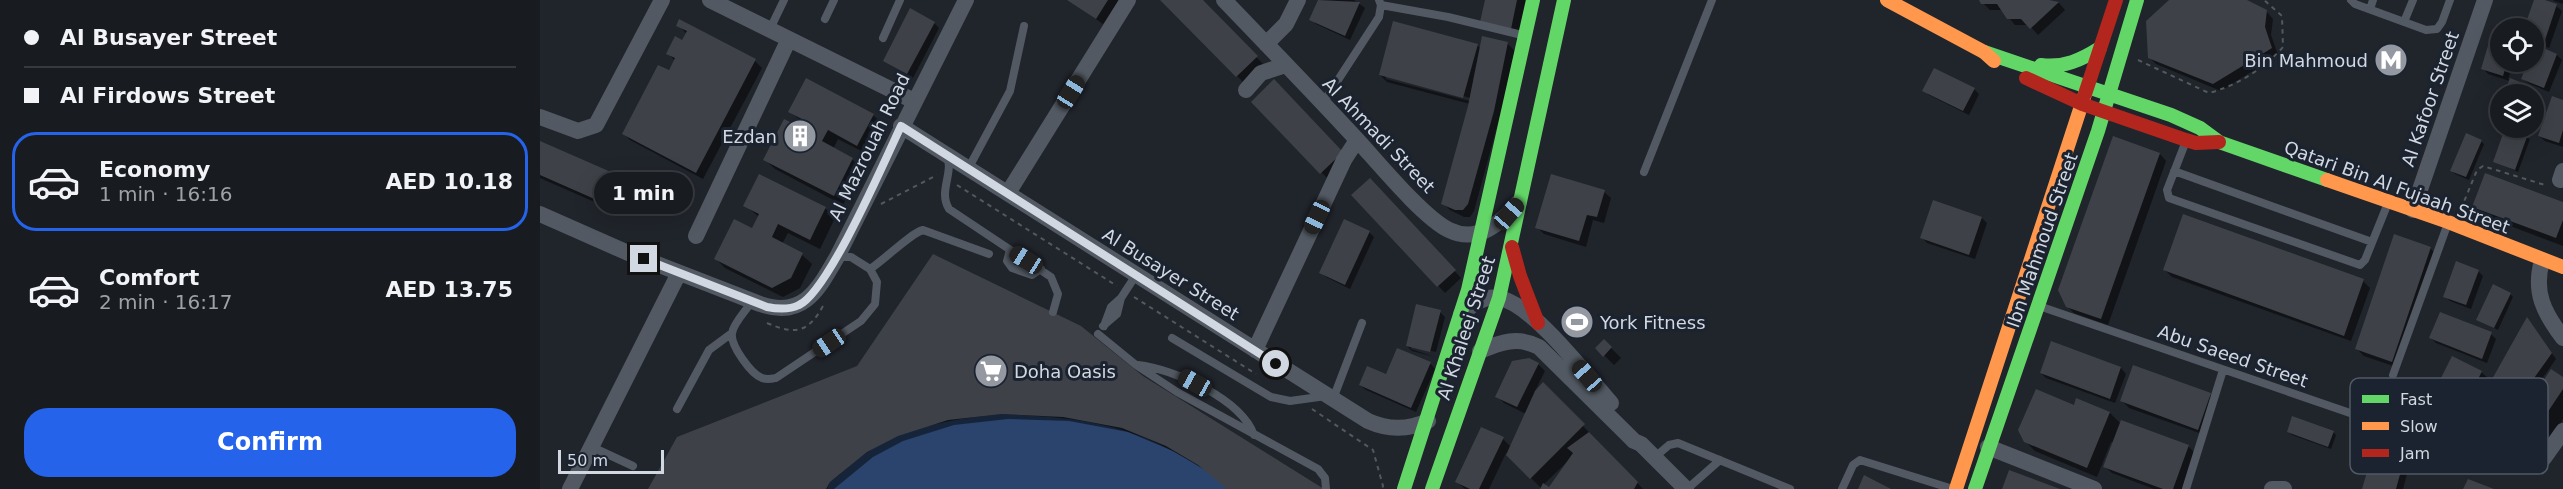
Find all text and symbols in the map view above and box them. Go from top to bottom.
map controls [2490,18,2544,138]
button: locate [2490,18,2544,72]
text: Al Busayer Street [60,25,277,50]
street label: Al Kafoor Street [2397,29,2463,169]
metro station icon: Bin Mahmoud [2373,42,2409,78]
place label: Bin Mahmoud [2244,50,2368,71]
street label: Al Mazrouah Road [824,70,914,224]
car [1054,72,1088,112]
street label: Al Ahmadi Street [1319,73,1439,197]
text: Al Firdows Street [60,83,275,108]
button: layers [2490,84,2544,138]
building icon: Ezdan [782,118,818,154]
place label: Ezdan [722,126,777,147]
street label: Qatari Bin Al Fujaah Street [2281,136,2513,238]
street label: Ibn Mahmoud Street [2002,150,2082,330]
icon: car [27,155,81,209]
text: Economy [99,157,210,182]
text: AED 10.18 [385,169,513,194]
callout: 1 min [594,172,694,214]
text: 1 min [612,181,675,205]
text: 1 min · 16:16 [99,182,233,206]
car [1490,195,1528,233]
car [1301,197,1333,237]
street label: Al Busayer Street [1099,224,1243,324]
car [1006,243,1046,277]
route end [630,245,657,272]
street label: Al Khaleej Street [1433,253,1499,403]
icon: car [27,263,81,317]
text: Comfort [99,265,199,290]
text: AED 13.75 [385,277,513,302]
text: 2 min · 16:17 [99,290,233,314]
sports icon: York Fitness [1559,304,1595,340]
place label: York Fitness [1599,312,1706,333]
street label: Abu Saeed Street [2155,320,2311,392]
car [809,325,849,361]
route start [1262,350,1289,377]
supermarket icon: Doha Oasis [973,353,1009,389]
car [1568,357,1606,395]
place label: Doha Oasis [1014,361,1116,382]
car [1175,366,1215,400]
legend [2350,378,2548,474]
text: Fast [2400,390,2432,409]
button: Confirm [24,408,516,477]
text: Slow [2400,417,2437,436]
text: Jam [2399,444,2430,463]
scale bar [558,447,664,474]
text: 50 m [567,451,608,470]

